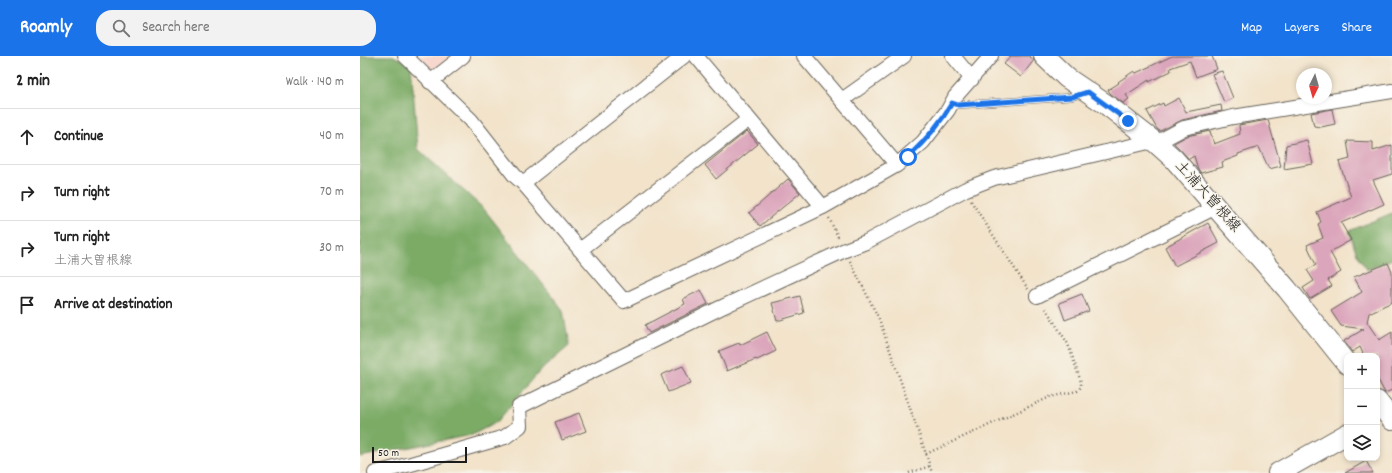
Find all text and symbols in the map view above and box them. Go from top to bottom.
search box [96,10,376,46]
text: Roamly [20,15,72,42]
icon: search [110,17,132,39]
text: Search here [142,17,210,39]
text: Map [1241,18,1262,38]
text: Layers [1284,18,1319,38]
text: Share [1341,18,1372,38]
north arrow [1296,68,1332,104]
text: 2 min [16,70,50,94]
text: Walk · 140 m [286,73,344,92]
route end [1119,112,1137,130]
icon: ahead [16,126,38,148]
text: Continue [54,126,103,148]
text: 40 m [320,127,344,146]
route start [899,148,917,166]
street label: 土浦大曽根線 [1169,156,1245,238]
icon: right [16,182,38,204]
text: Turn right [54,182,110,204]
text: 70 m [320,183,344,202]
text: Turn right [54,227,110,249]
icon: right [16,238,38,260]
text: 30 m [319,239,344,258]
text: 土浦大曽根線 [54,252,132,271]
icon: arrive [16,294,38,316]
text: Arrive at destination [54,294,172,316]
map controls [1344,353,1380,461]
button: + [1344,353,1380,389]
button: − [1344,389,1380,425]
button: layers [1344,425,1380,461]
scale bar [372,445,467,464]
text: 50 m [378,446,399,462]

